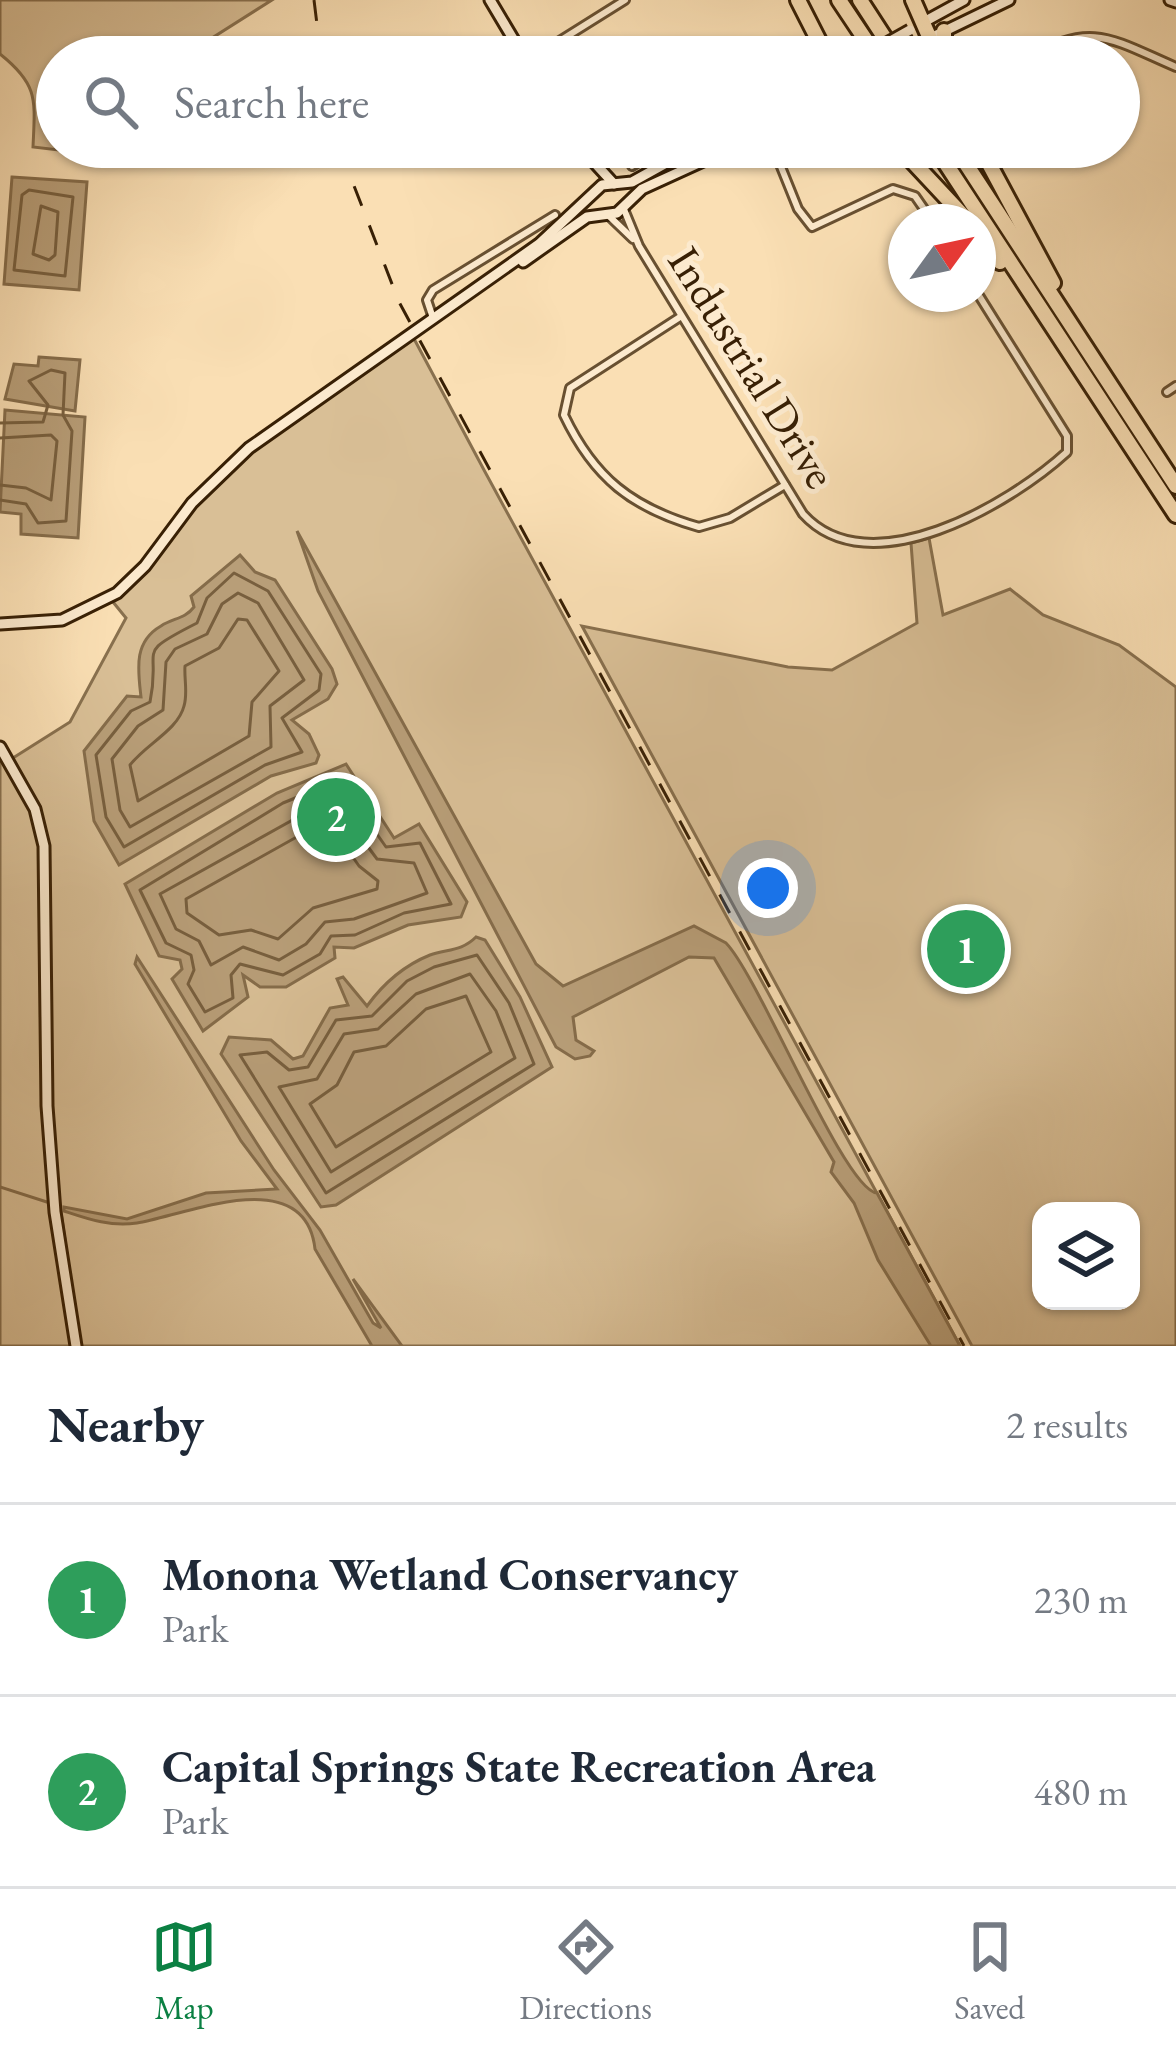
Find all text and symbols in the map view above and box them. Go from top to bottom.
search box [36,36,1140,168]
icon: search [78,69,144,135]
text: Search here [174,73,369,131]
north arrow [888,204,996,312]
street label: Industrial Drive [656,235,850,499]
pin: 2 [297,772,375,862]
your location [738,858,798,918]
pin: 1 [927,904,1005,994]
map controls [1032,1202,1140,1310]
button: layers [1032,1202,1140,1310]
text: Nearby [48,1391,204,1457]
text: 2 results [1006,1399,1128,1450]
text: Monona Wetland Conservancy [162,1545,738,1603]
text: 1 [77,1574,97,1625]
text: 230 m [1034,1574,1128,1625]
text: Park [162,1603,228,1654]
text: Capital Springs State Recreation Area [162,1737,876,1795]
text: 2 [77,1766,97,1817]
text: 480 m [1034,1766,1128,1817]
text: Park [162,1795,228,1846]
tab: Map [151,1914,217,2029]
tab: Directions [519,1914,652,2029]
tab: Saved [954,1914,1025,2029]

